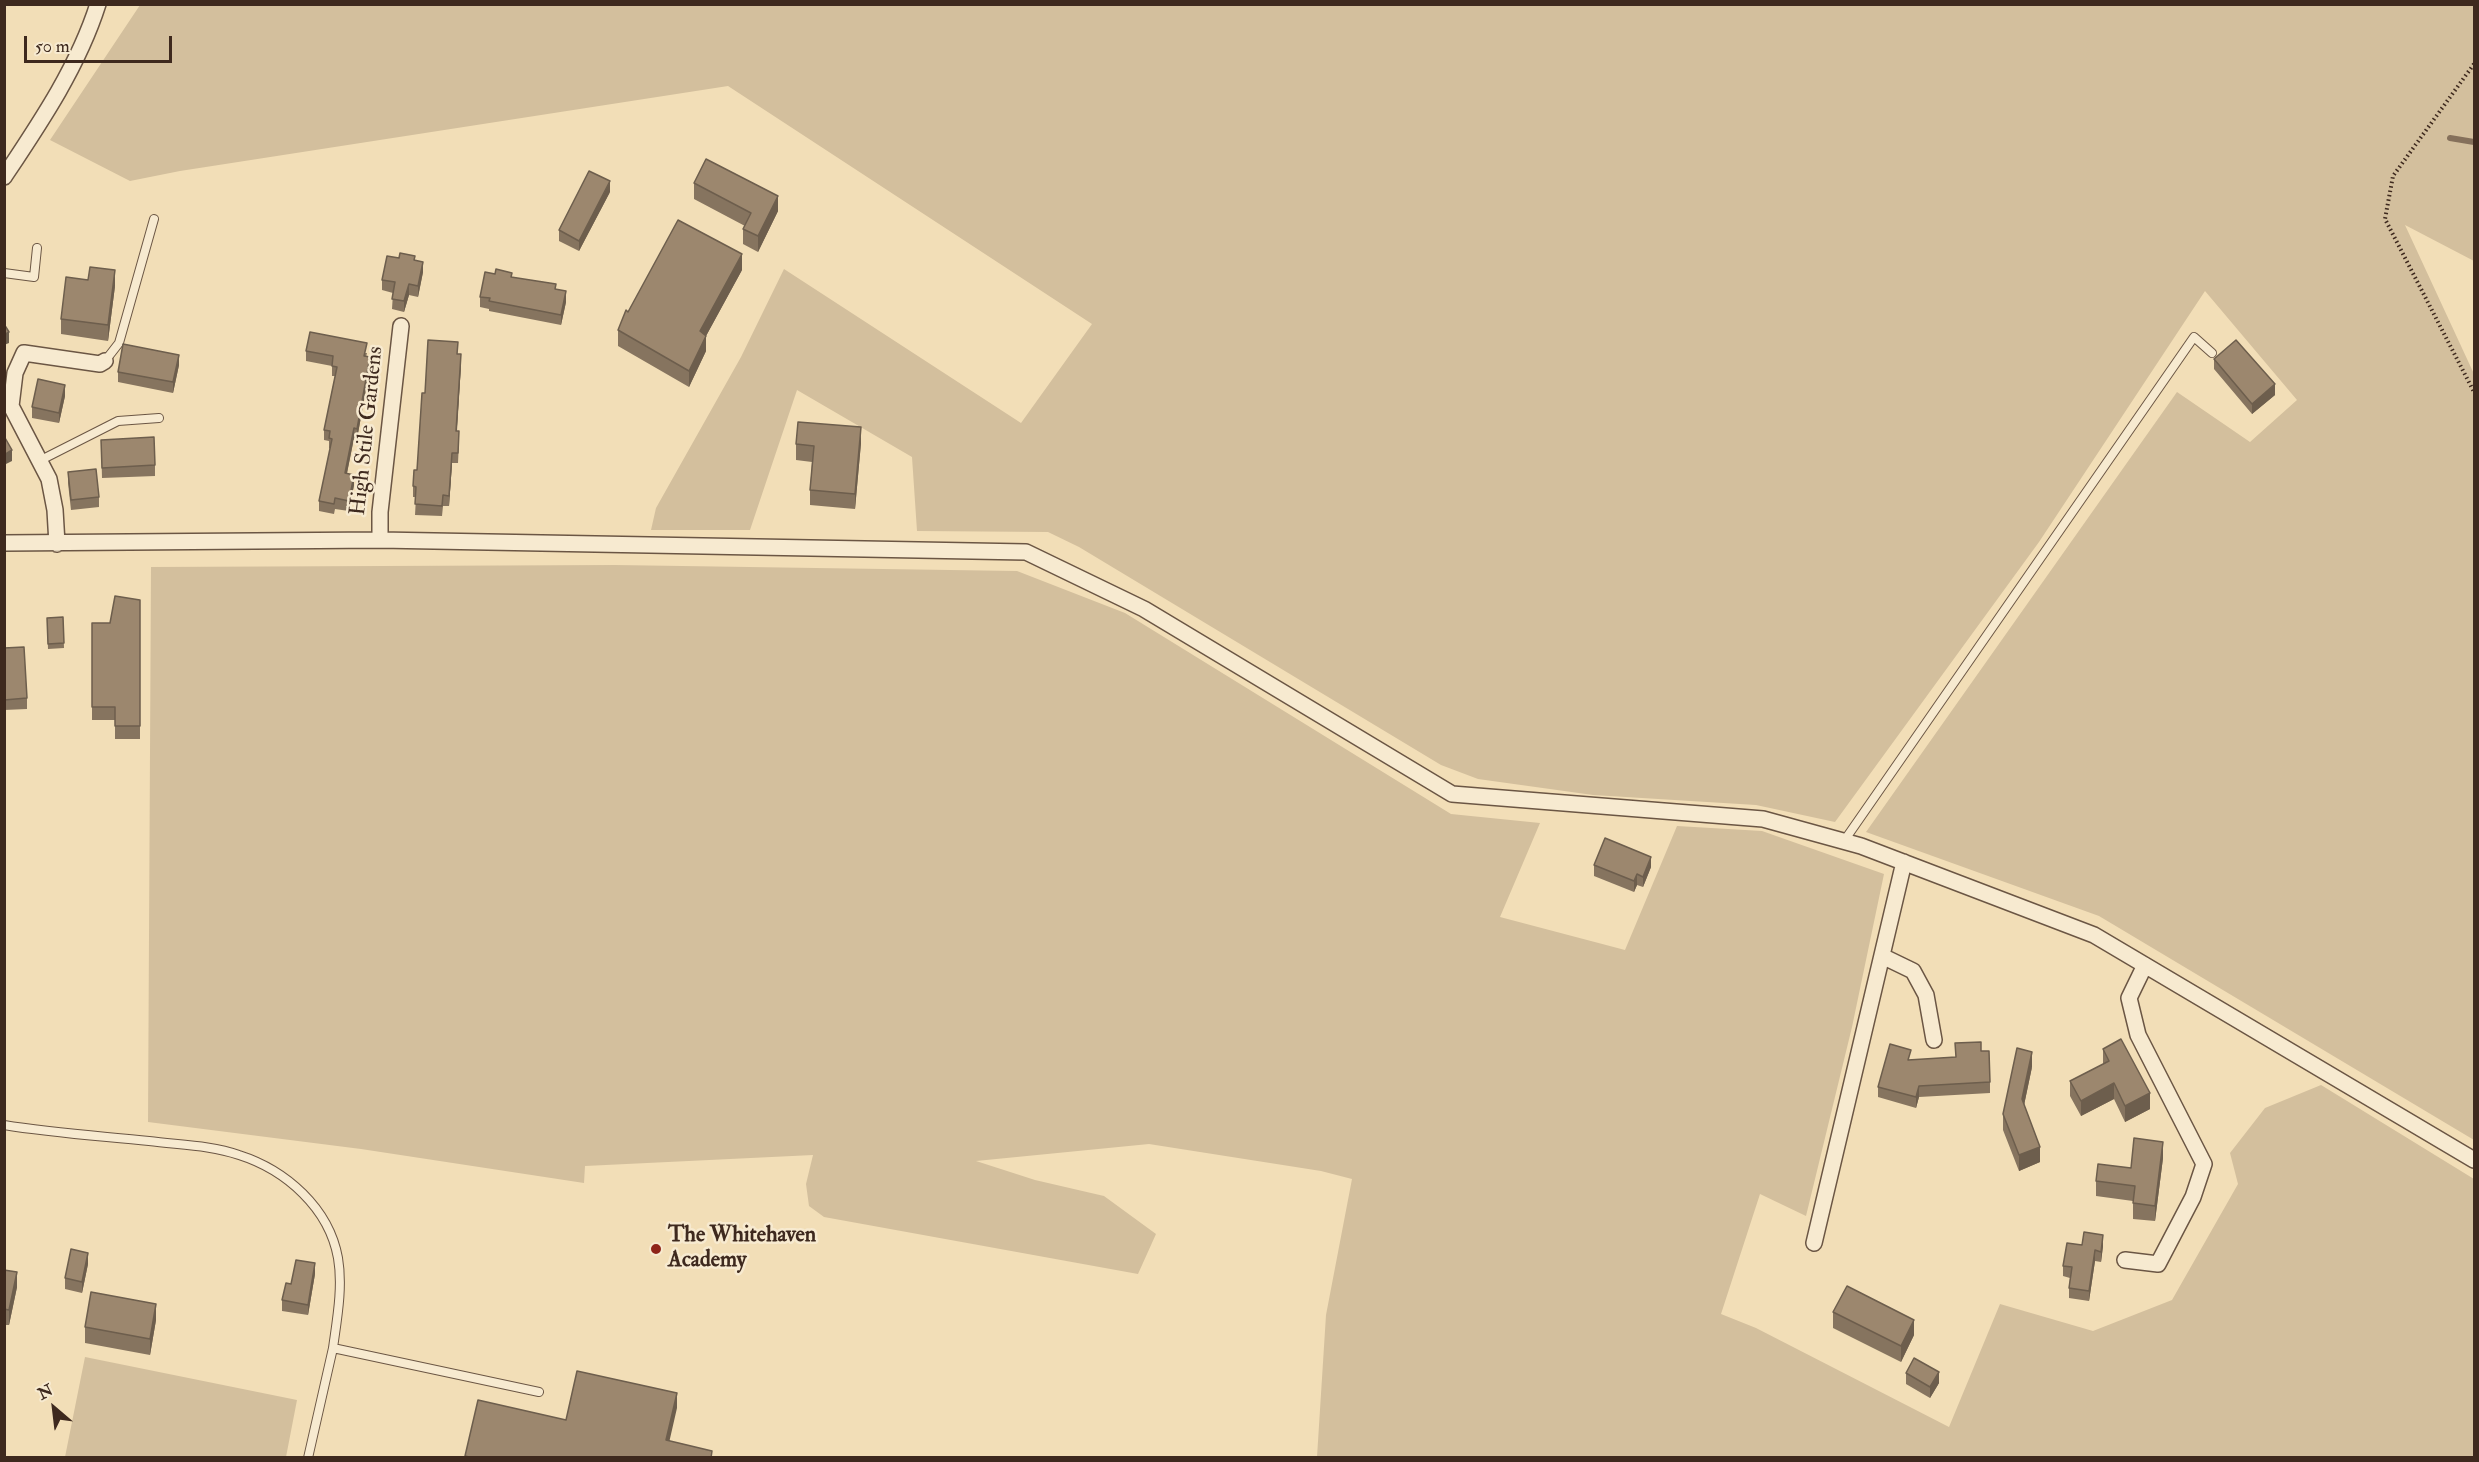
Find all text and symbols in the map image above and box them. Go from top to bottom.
scale bar [27,24,176,62]
text: 50 m [35,35,70,58]
street label: High Stile Gardens [346,345,390,517]
place label: The Whitehaven Academy [668,1223,816,1274]
marker: The Whitehaven Academy [649,1242,663,1256]
north arrow [24,1378,84,1438]
text: N [35,1380,57,1404]

